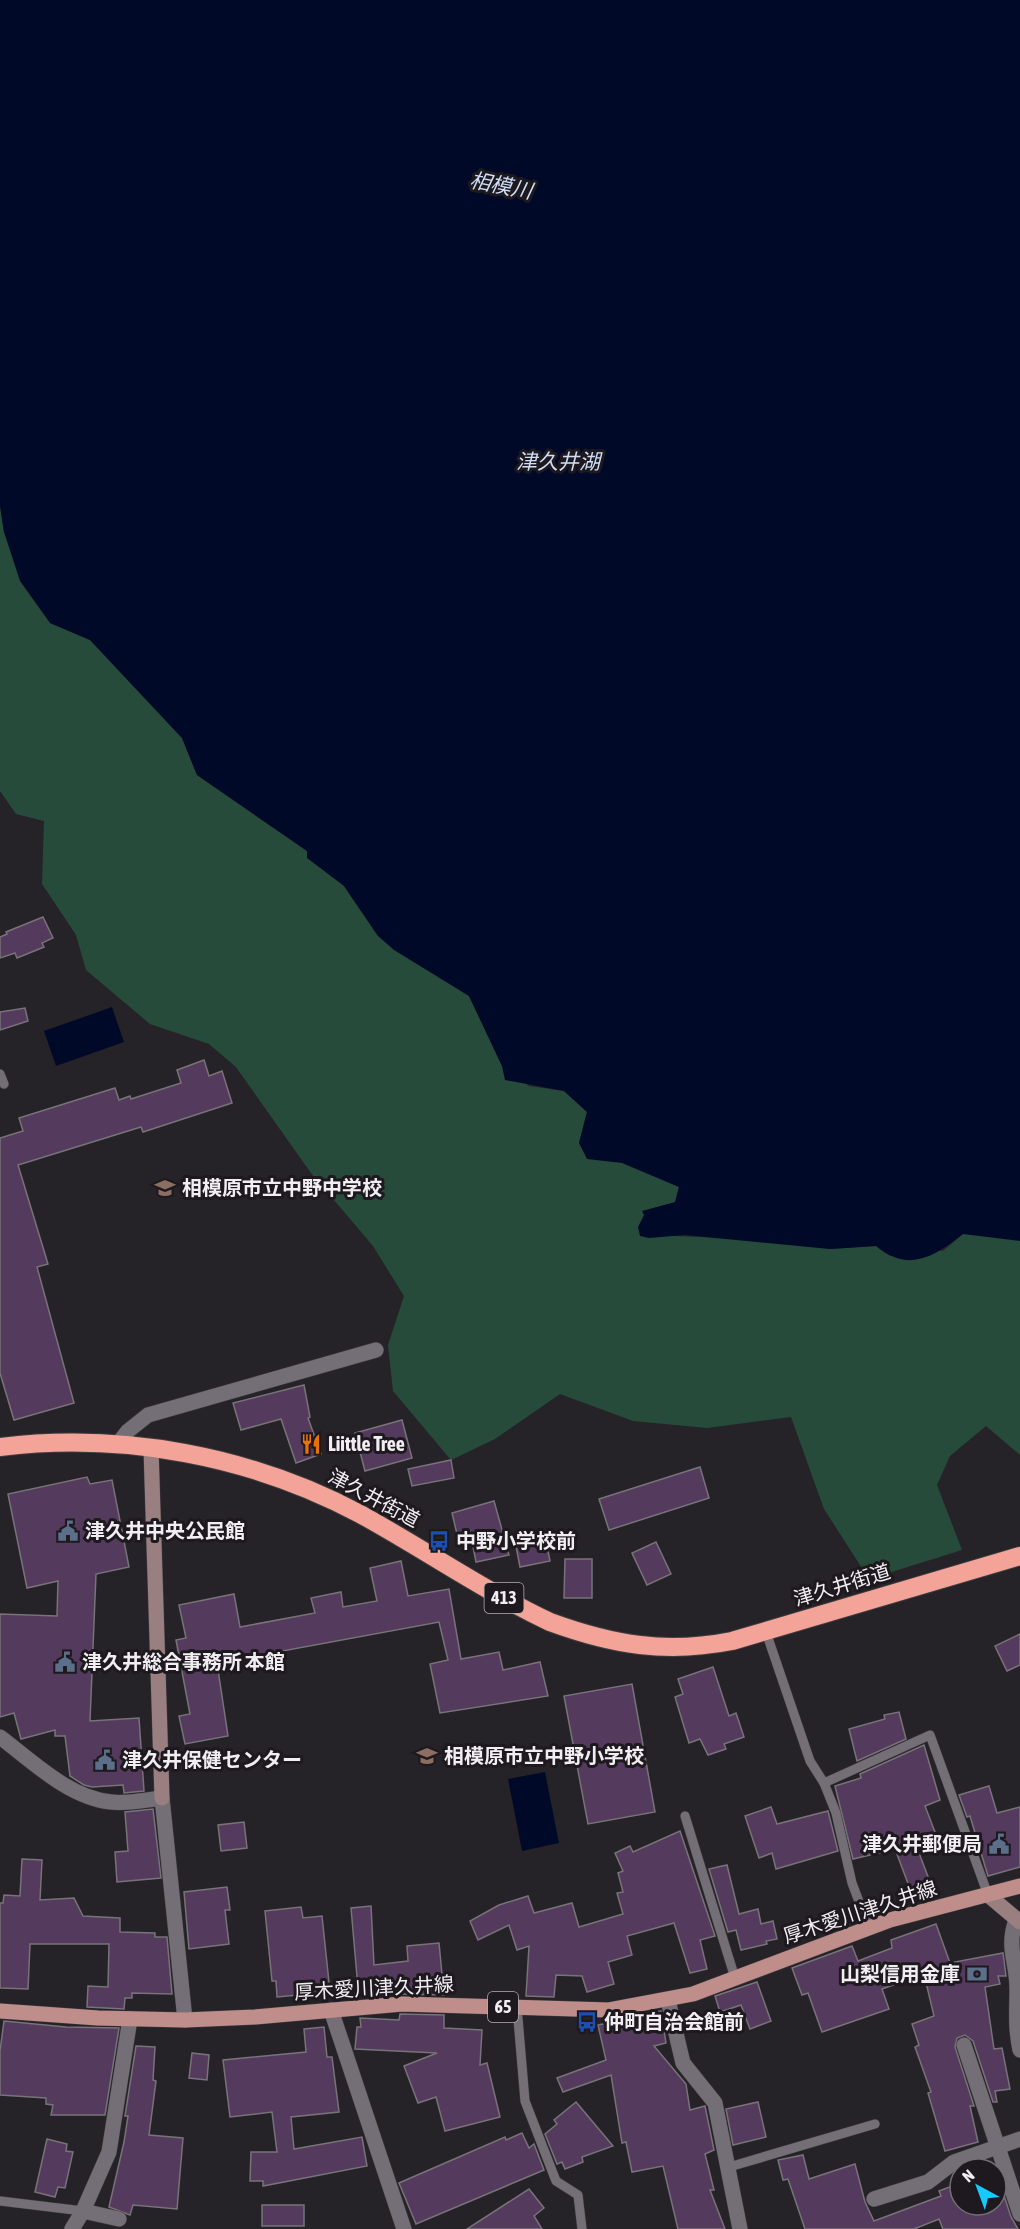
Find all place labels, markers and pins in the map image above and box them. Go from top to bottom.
school or university icon: 相模原市立中野中学校 [153,1176,177,1200]
place label: 相模原市立中野中学校 [182,1176,382,1199]
restaurant icon: Liittle Tree [299,1432,323,1456]
place label: Liittle Tree [328,1432,405,1455]
public building icon: 津久井中央公民館 [56,1519,80,1543]
place label: 津久井中央公民館 [85,1519,245,1542]
bus stop icon: 中野小学校前 [427,1529,451,1553]
place label: 中野小学校前 [456,1529,576,1552]
public building icon: 津久井総合事務所 本館 [53,1650,77,1674]
place label: 津久井総合事務所 本館 [82,1650,285,1673]
school or university icon: 相模原市立中野小学校 [415,1744,439,1768]
place label: 相模原市立中野小学校 [444,1744,644,1767]
public building icon: 津久井保健センター [93,1748,117,1772]
place label: 津久井保健センター [122,1748,302,1771]
place label: 津久井郵便局 [862,1832,982,1855]
public building icon: 津久井郵便局 [987,1832,1011,1856]
place label: 山梨信用金庫 [840,1962,960,1985]
bank icon: 山梨信用金庫 [965,1962,989,1986]
bus stop icon: 仲町自治会館前 [575,2010,599,2034]
place label: 仲町自治会館前 [604,2010,744,2033]

